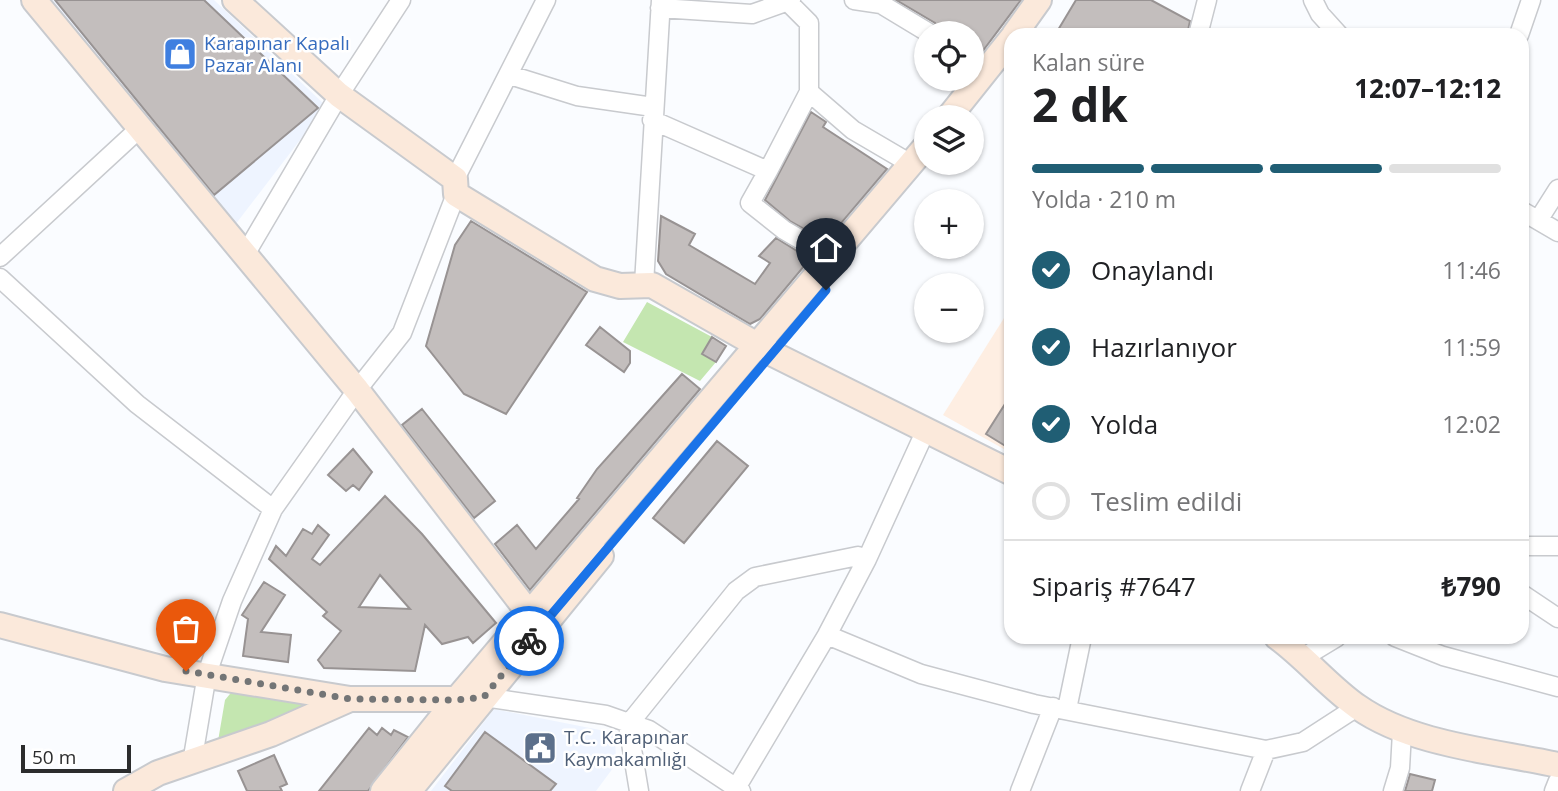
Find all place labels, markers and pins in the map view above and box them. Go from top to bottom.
place label: Karapınar Kapalı Pazar Alanı [204,30,350,78]
shop icon: Karapınar Kapalı Pazar Alanı [161,35,199,73]
pin [796,218,856,290]
pin [156,599,216,671]
place label: T.C. Karapınar Kaymakamlığı [564,724,688,772]
public building icon: T.C. Karapınar Kaymakamlığı [521,729,559,767]

